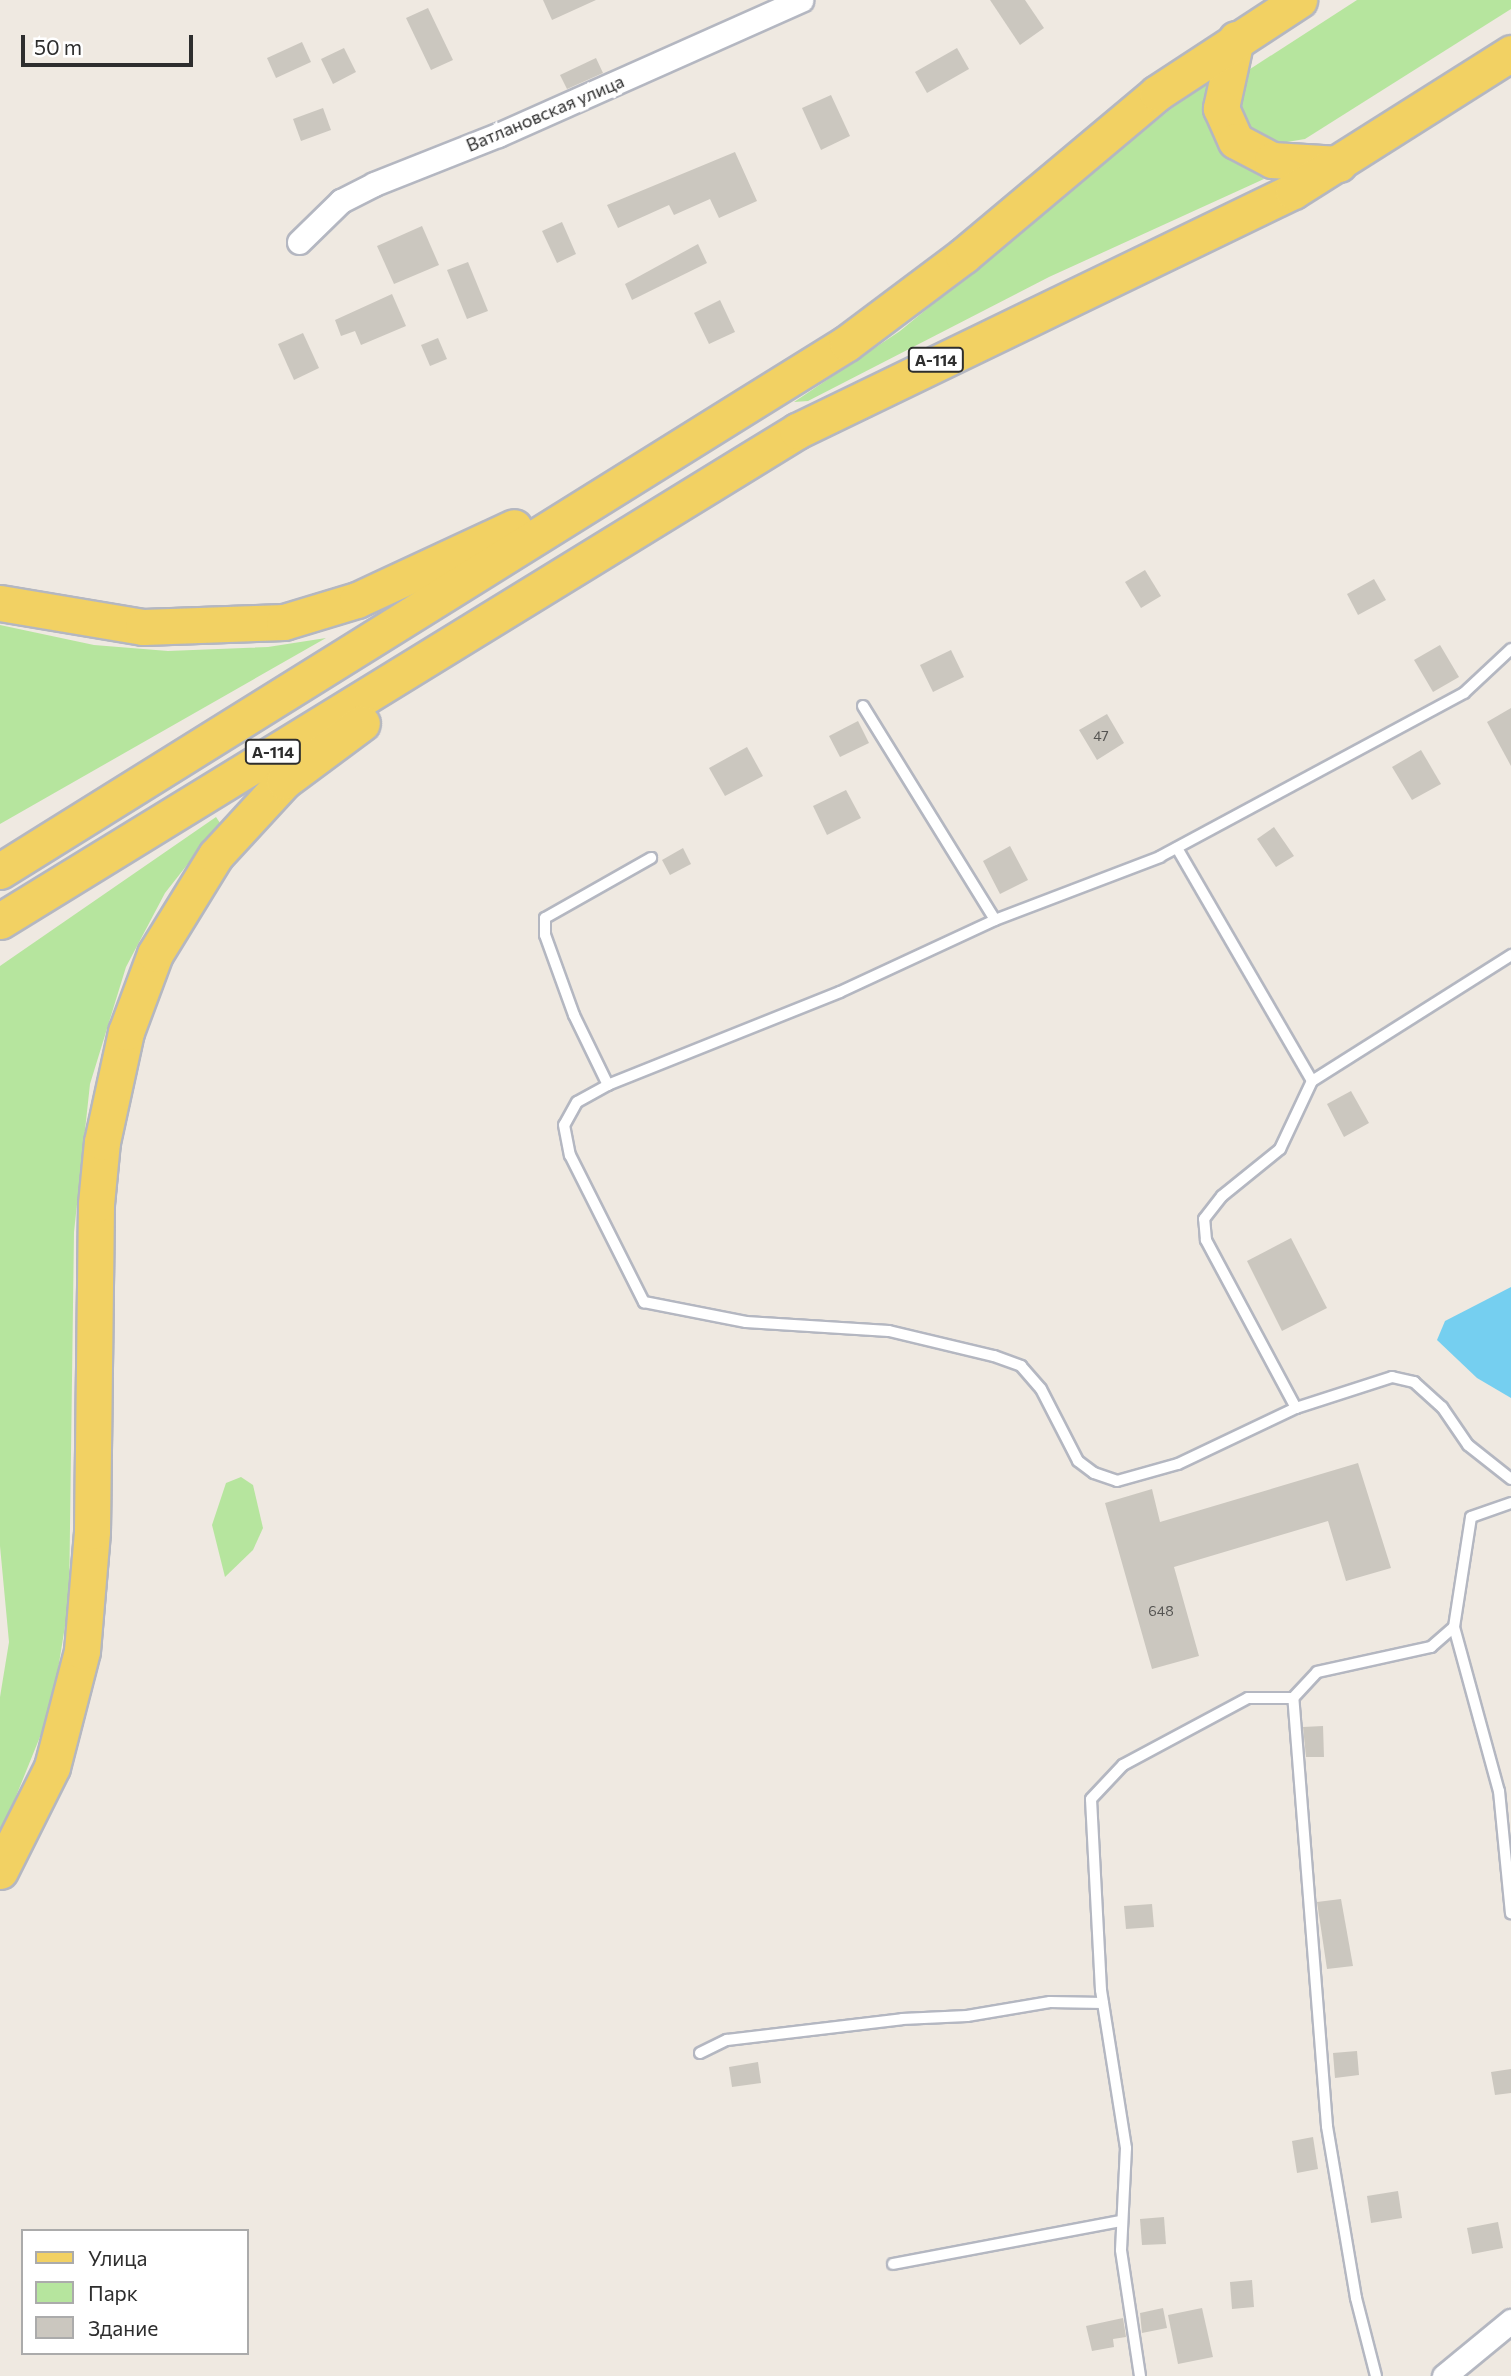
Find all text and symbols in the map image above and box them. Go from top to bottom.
scale bar [24,21,196,65]
text: 50 m [34,34,82,59]
street label: Ватлановская улица [463,70,627,156]
road number: А-114 [906,348,966,372]
house number: 47 [1093,728,1109,744]
road number: А-114 [243,740,303,764]
house number: 648 [1148,1603,1174,1619]
legend [21,2229,248,2355]
text: Улица [88,2245,147,2270]
text: Парк [88,2280,138,2305]
text: Здание [88,2315,158,2340]

